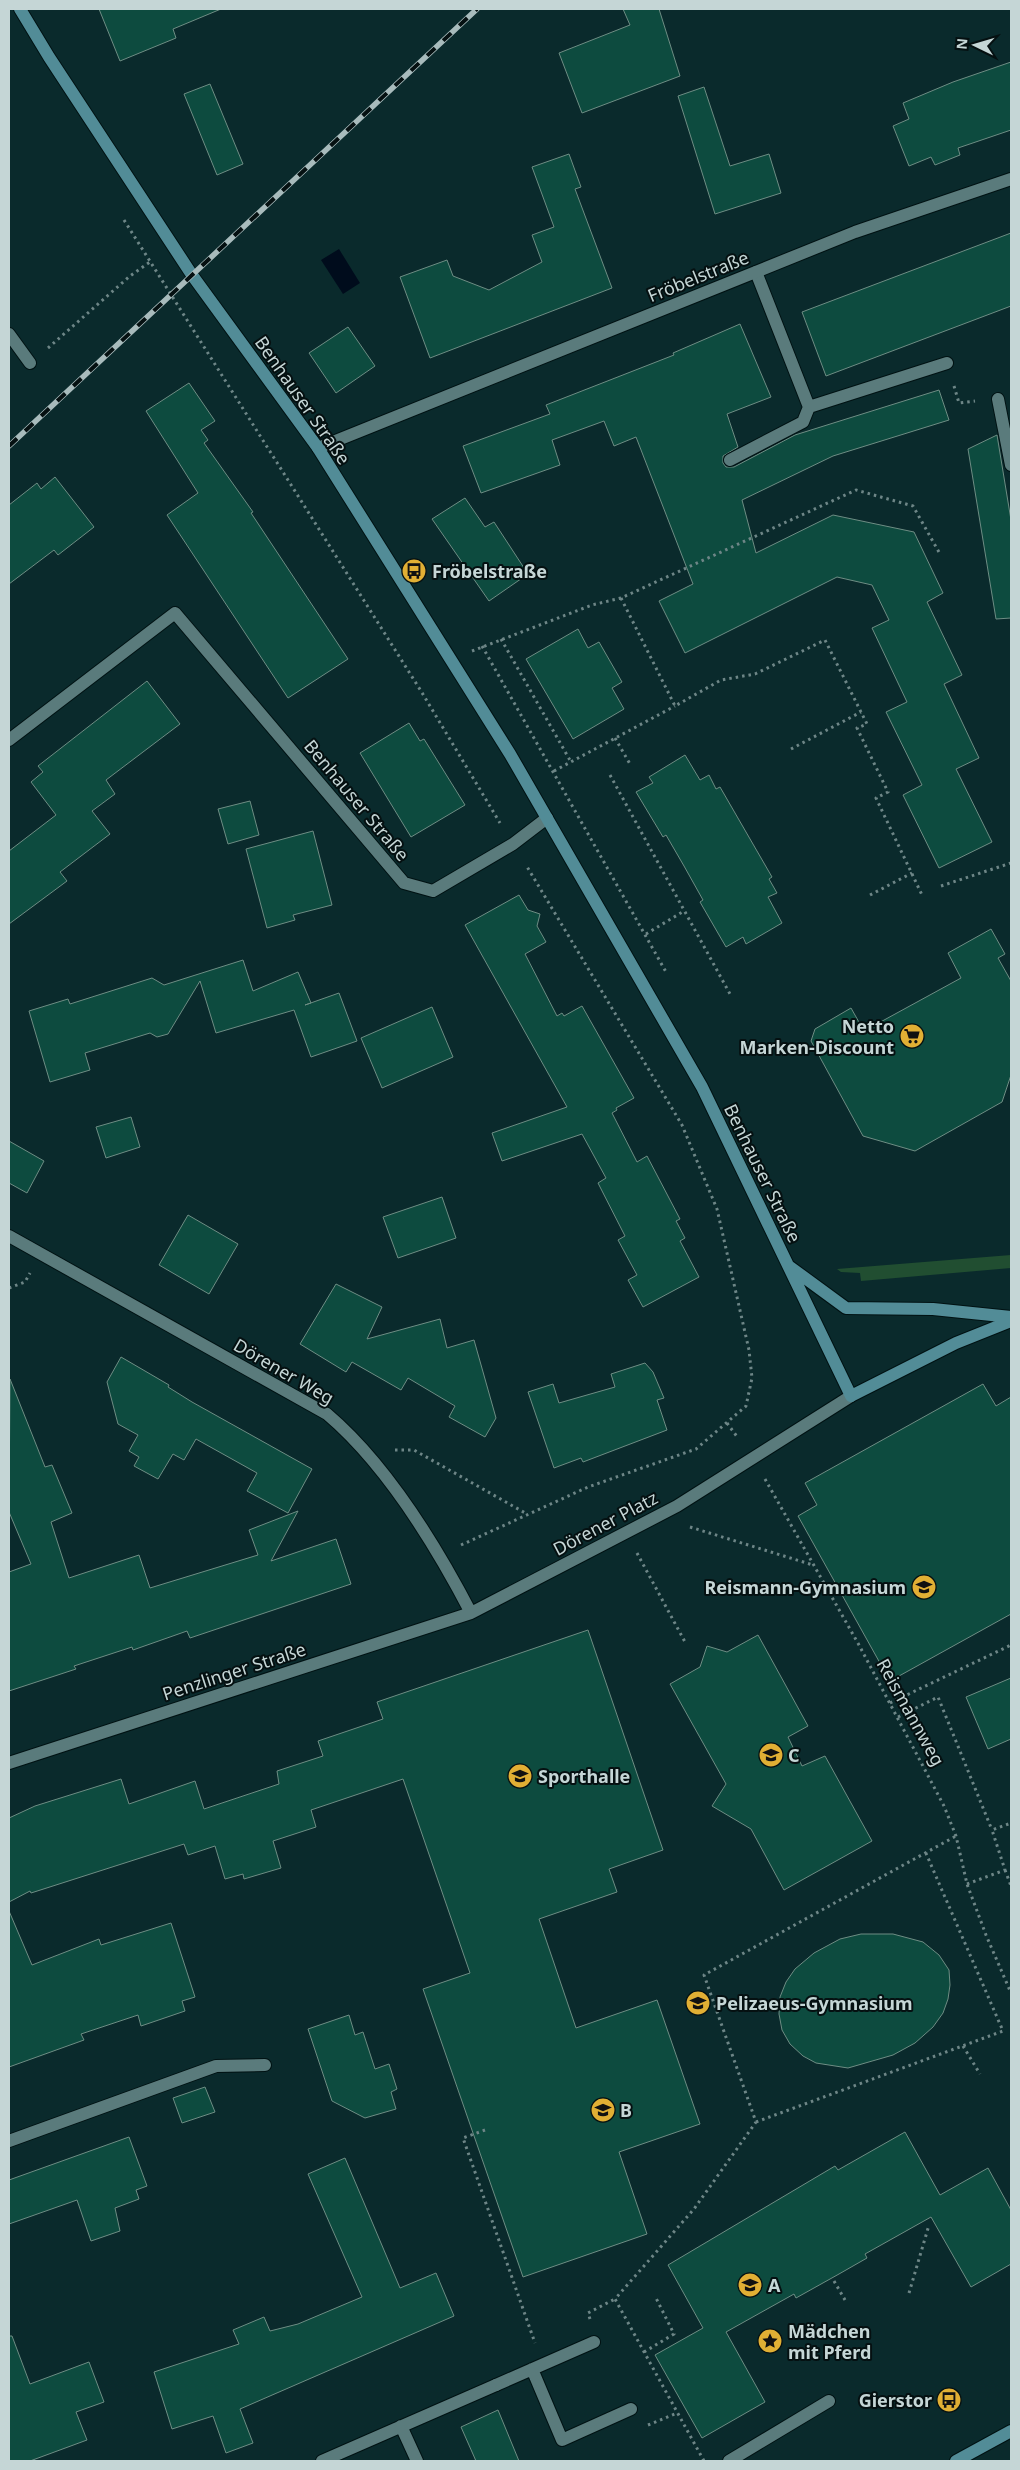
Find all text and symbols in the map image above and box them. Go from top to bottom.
north arrow [950,20,1000,70]
text: N [952,37,972,50]
street label: Fröbelstraße [644,245,752,307]
street label: Benhauser Straße [250,331,356,469]
bus stop icon: Fröbelstraße [401,558,427,584]
place label: Fröbelstraße [432,559,547,583]
street label: Benhauser Straße [299,734,415,866]
place label: Netto Marken-Discount [739,1014,894,1059]
supermarket icon: Netto Marken-Discount [899,1023,925,1049]
street label: Benhauser Straße [719,1100,807,1246]
street label: Dörener Weg [229,1333,339,1409]
street label: Dörener Platz [548,1485,662,1561]
school or university icon: Reismann-Gymnasium [911,1574,937,1600]
place label: Reismann-Gymnasium [705,1575,906,1599]
street label: Penzlinger Straße [159,1636,309,1706]
street label: Reismannweg [872,1654,950,1770]
school or university icon: C [758,1742,784,1768]
place label: C [788,1743,800,1767]
school or university icon: Sporthalle [507,1763,533,1789]
place label: Sporthalle [538,1764,630,1788]
school or university icon: Pelizaeus-Gymnasium [685,1990,711,2016]
place label: Pelizaeus-Gymnasium [716,1991,913,2015]
school or university icon: B [590,2097,616,2123]
place label: B [620,2098,632,2122]
school or university icon: A [737,2272,763,2298]
place label: A [768,2273,781,2297]
place label: Mädchen mit Pferd [788,2319,871,2364]
place icon: Mädchen mit Pferd [757,2328,783,2354]
bus stop icon: Gierstor [936,2387,962,2413]
place label: Gierstor [859,2388,932,2412]

